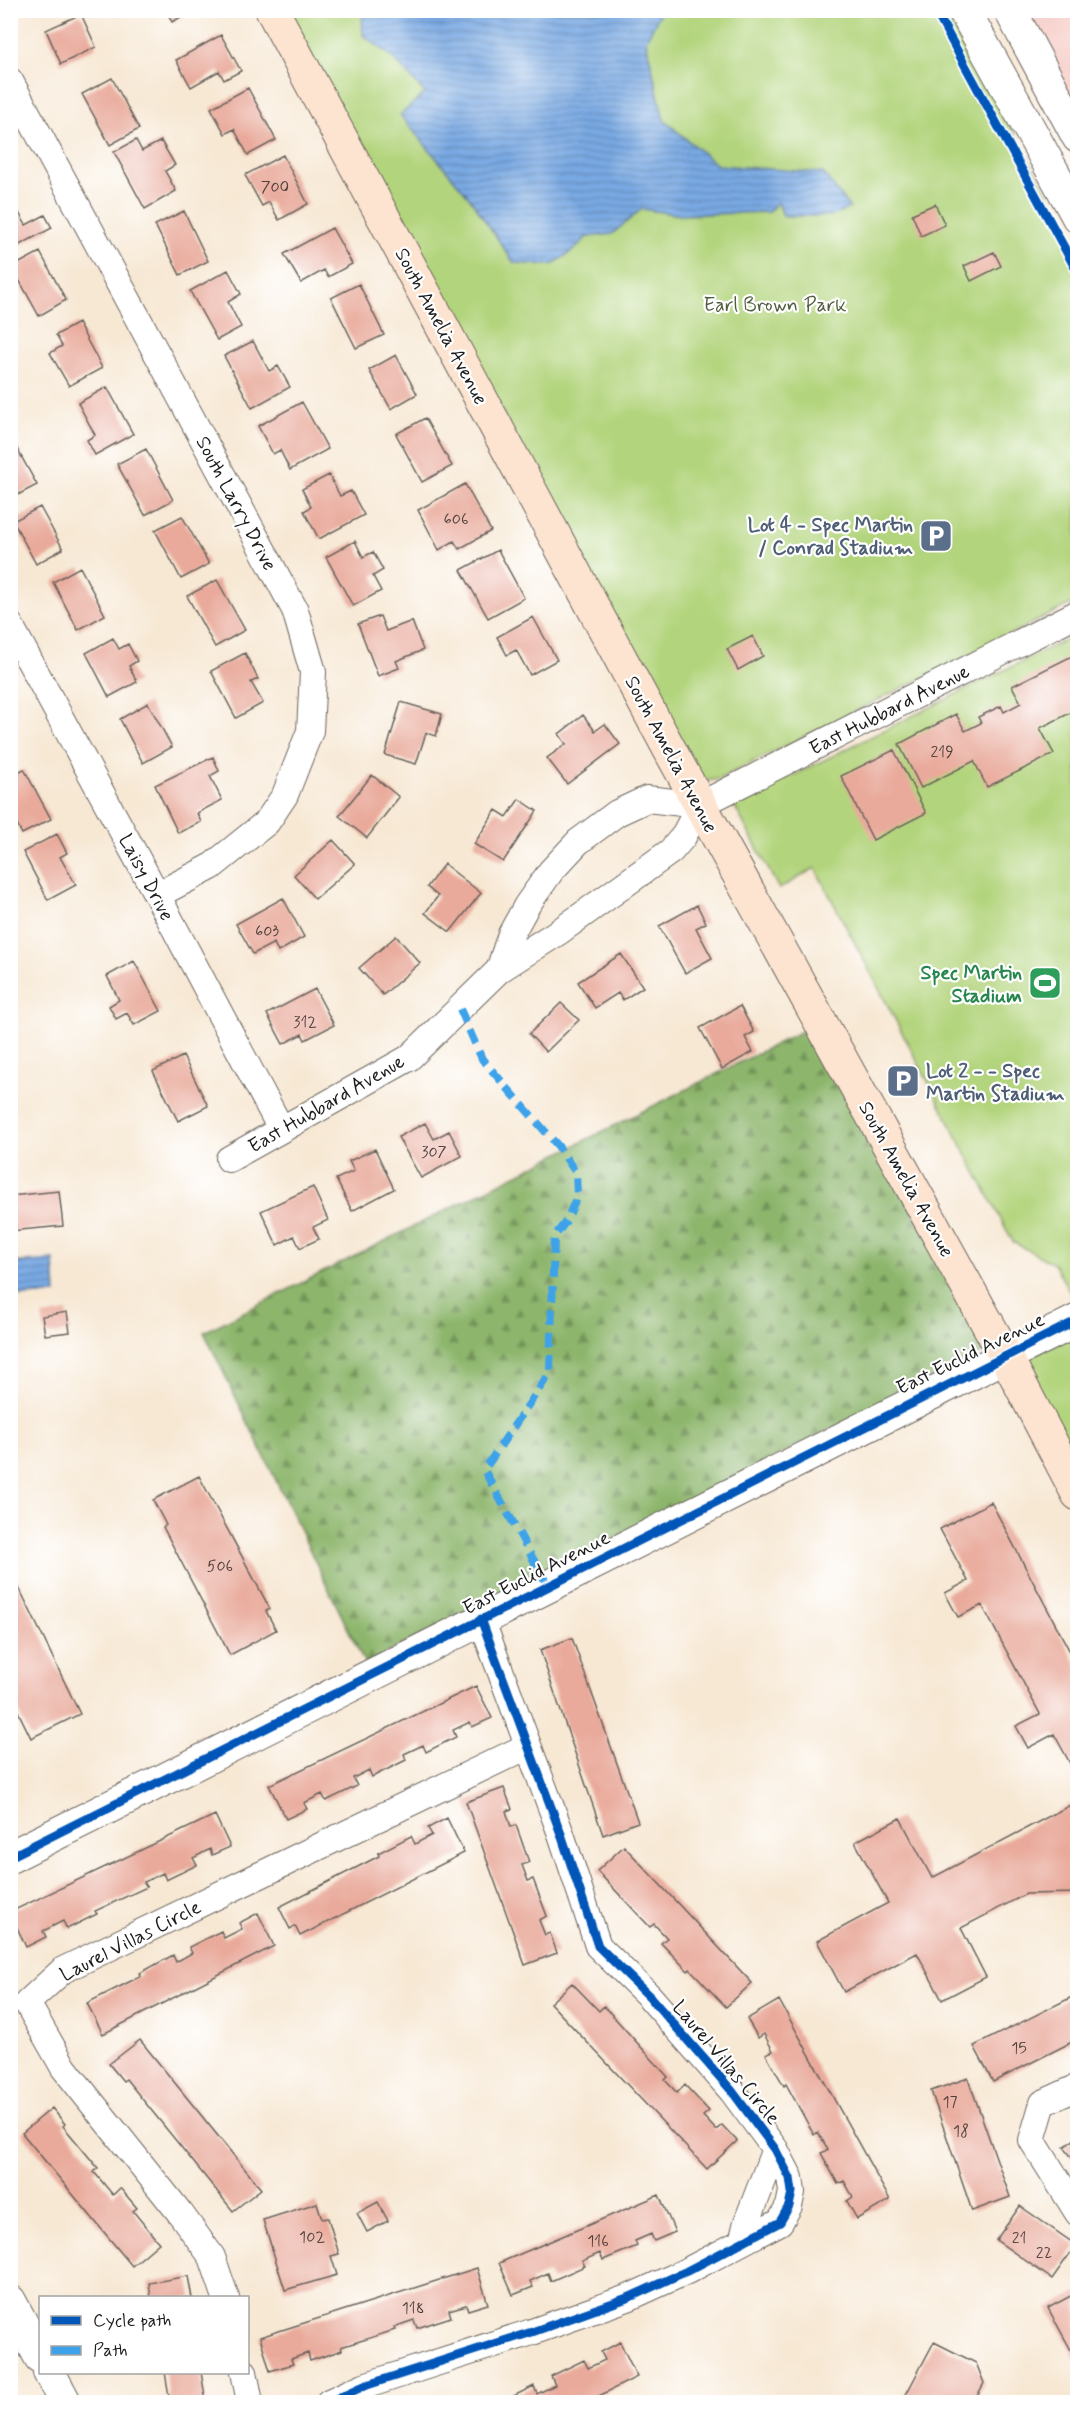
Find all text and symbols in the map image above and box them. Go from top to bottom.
house number: 700 [261,177,289,198]
street label: South Amelia Avenue [388,243,494,410]
park label: Earl Brown Park [703,292,847,319]
street label: South Larry Drive [189,432,283,576]
house number: 606 [444,509,468,530]
place label: Lot 4 - Spec Martin / Conrad Stadium [748,512,913,562]
parking icon: Lot 4 - Spec Martin / Conrad Stadium [918,518,954,554]
street label: East Hubbard Avenue [805,658,975,762]
street label: South Amelia Avenue [618,671,724,838]
house number: 219 [930,742,954,763]
street label: Laisy Drive [111,830,180,926]
house number: 603 [255,921,279,942]
place label: Spec Martin Stadium [920,960,1022,1010]
sports icon: Spec Martin Stadium [1027,965,1063,1001]
house number: 312 [293,1012,317,1033]
street label: East Hubbard Avenue [243,1048,410,1160]
place label: Lot 2 - - Spec Martin Stadium [926,1058,1065,1108]
parking icon: Lot 2 - - Spec Martin Stadium [885,1063,921,1099]
street label: South Amelia Avenue [852,1097,960,1263]
house number: 307 [421,1142,447,1163]
street label: East Euclid Avenue [892,1307,1050,1402]
street label: East Euclid Avenue [458,1524,615,1622]
house number: 506 [207,1556,233,1577]
street label: Laurel Villas Circle [56,1894,206,1989]
street label: Laurel Villas Circle [666,1995,786,2131]
house number: 15 [1011,2038,1027,2059]
house number: 17 [942,2092,958,2113]
house number: 18 [953,2121,969,2142]
house number: 102 [299,2227,325,2248]
house number: 21 [1012,2228,1026,2249]
house number: 116 [587,2231,609,2252]
house number: 22 [1036,2243,1052,2264]
legend [39,2296,249,2374]
house number: 118 [402,2298,424,2319]
text: Cycle path [93,2309,171,2333]
text: Path [93,2339,128,2363]

